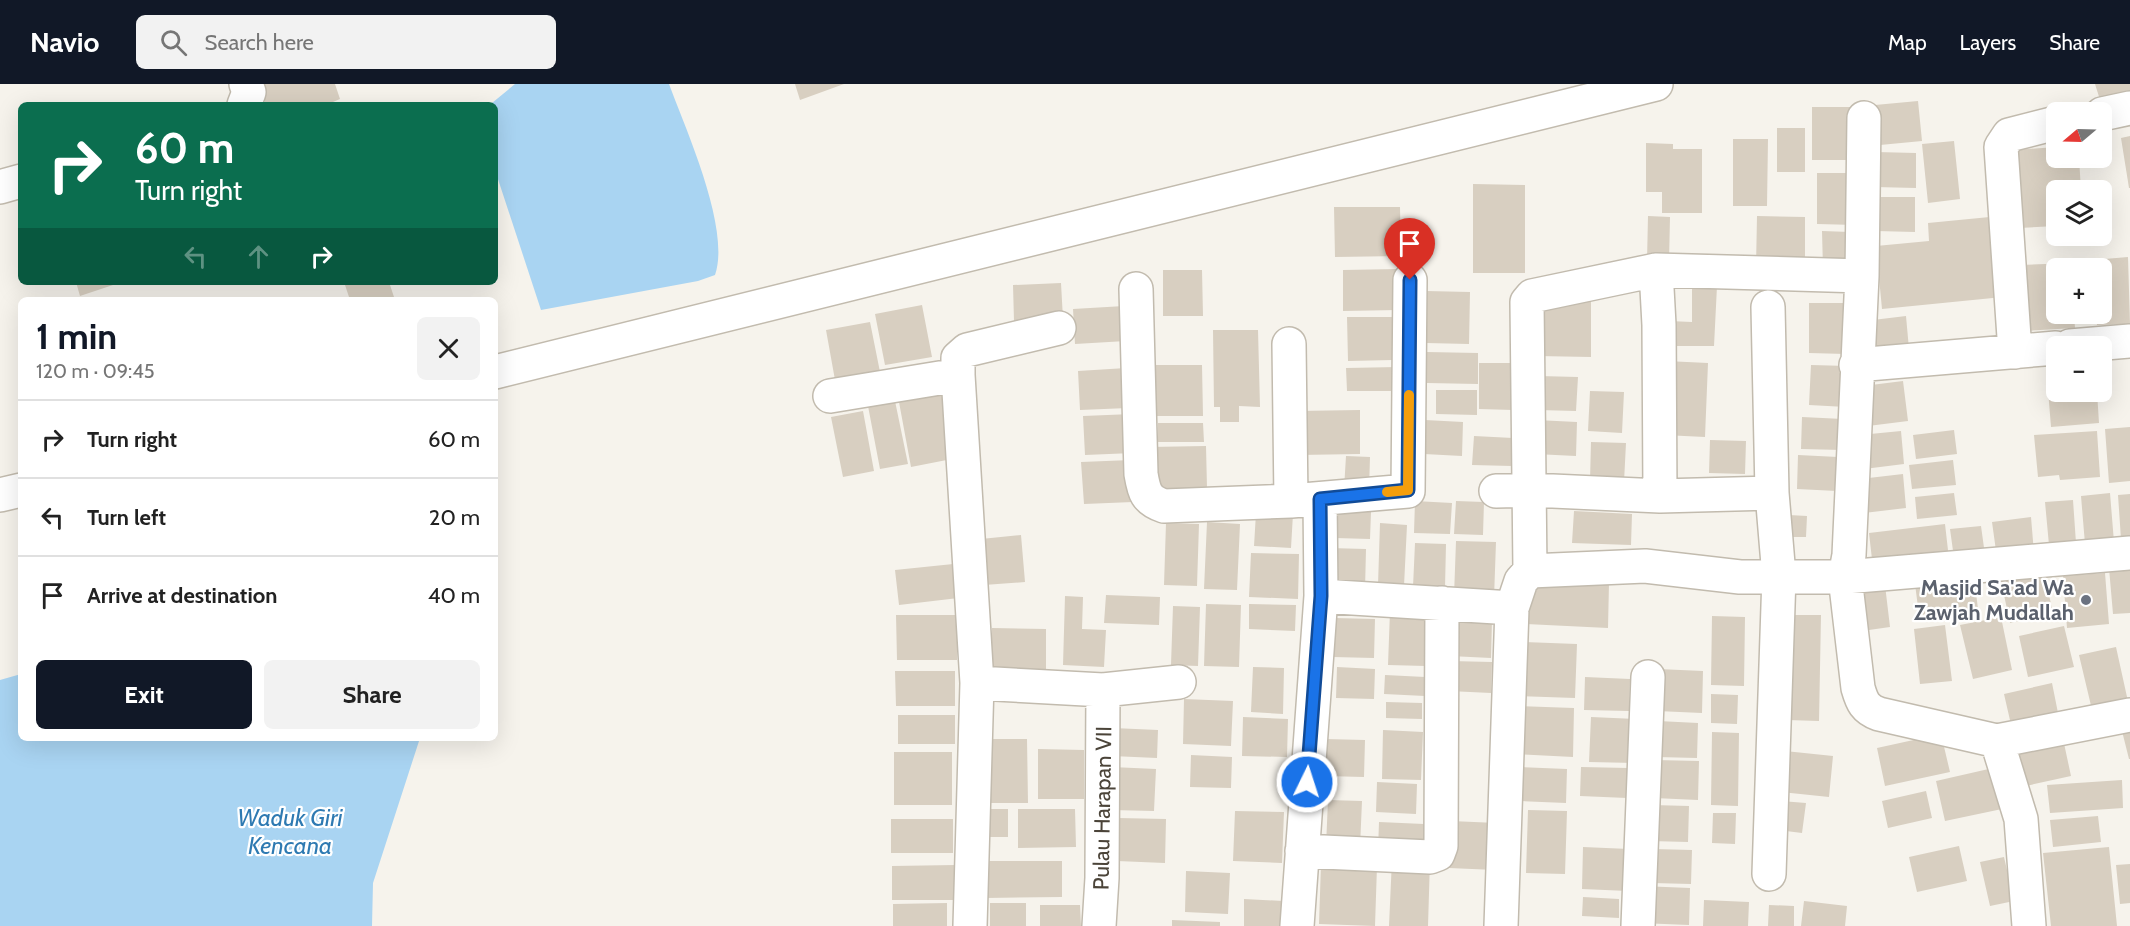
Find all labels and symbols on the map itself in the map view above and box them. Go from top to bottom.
north arrow [2046,102,2112,168]
pin [1384,218,1435,280]
place label: Masjid Sa'ad Wa Zawjah Mudallah [1914,574,2074,626]
marker: Masjid Sa'ad Wa Zawjah Mudallah [2079,593,2093,607]
street label: Pulau Harapan VII [1088,726,1117,890]
position arrow [1275,750,1339,814]
water label: Waduk Giri Kencana [237,803,344,860]

